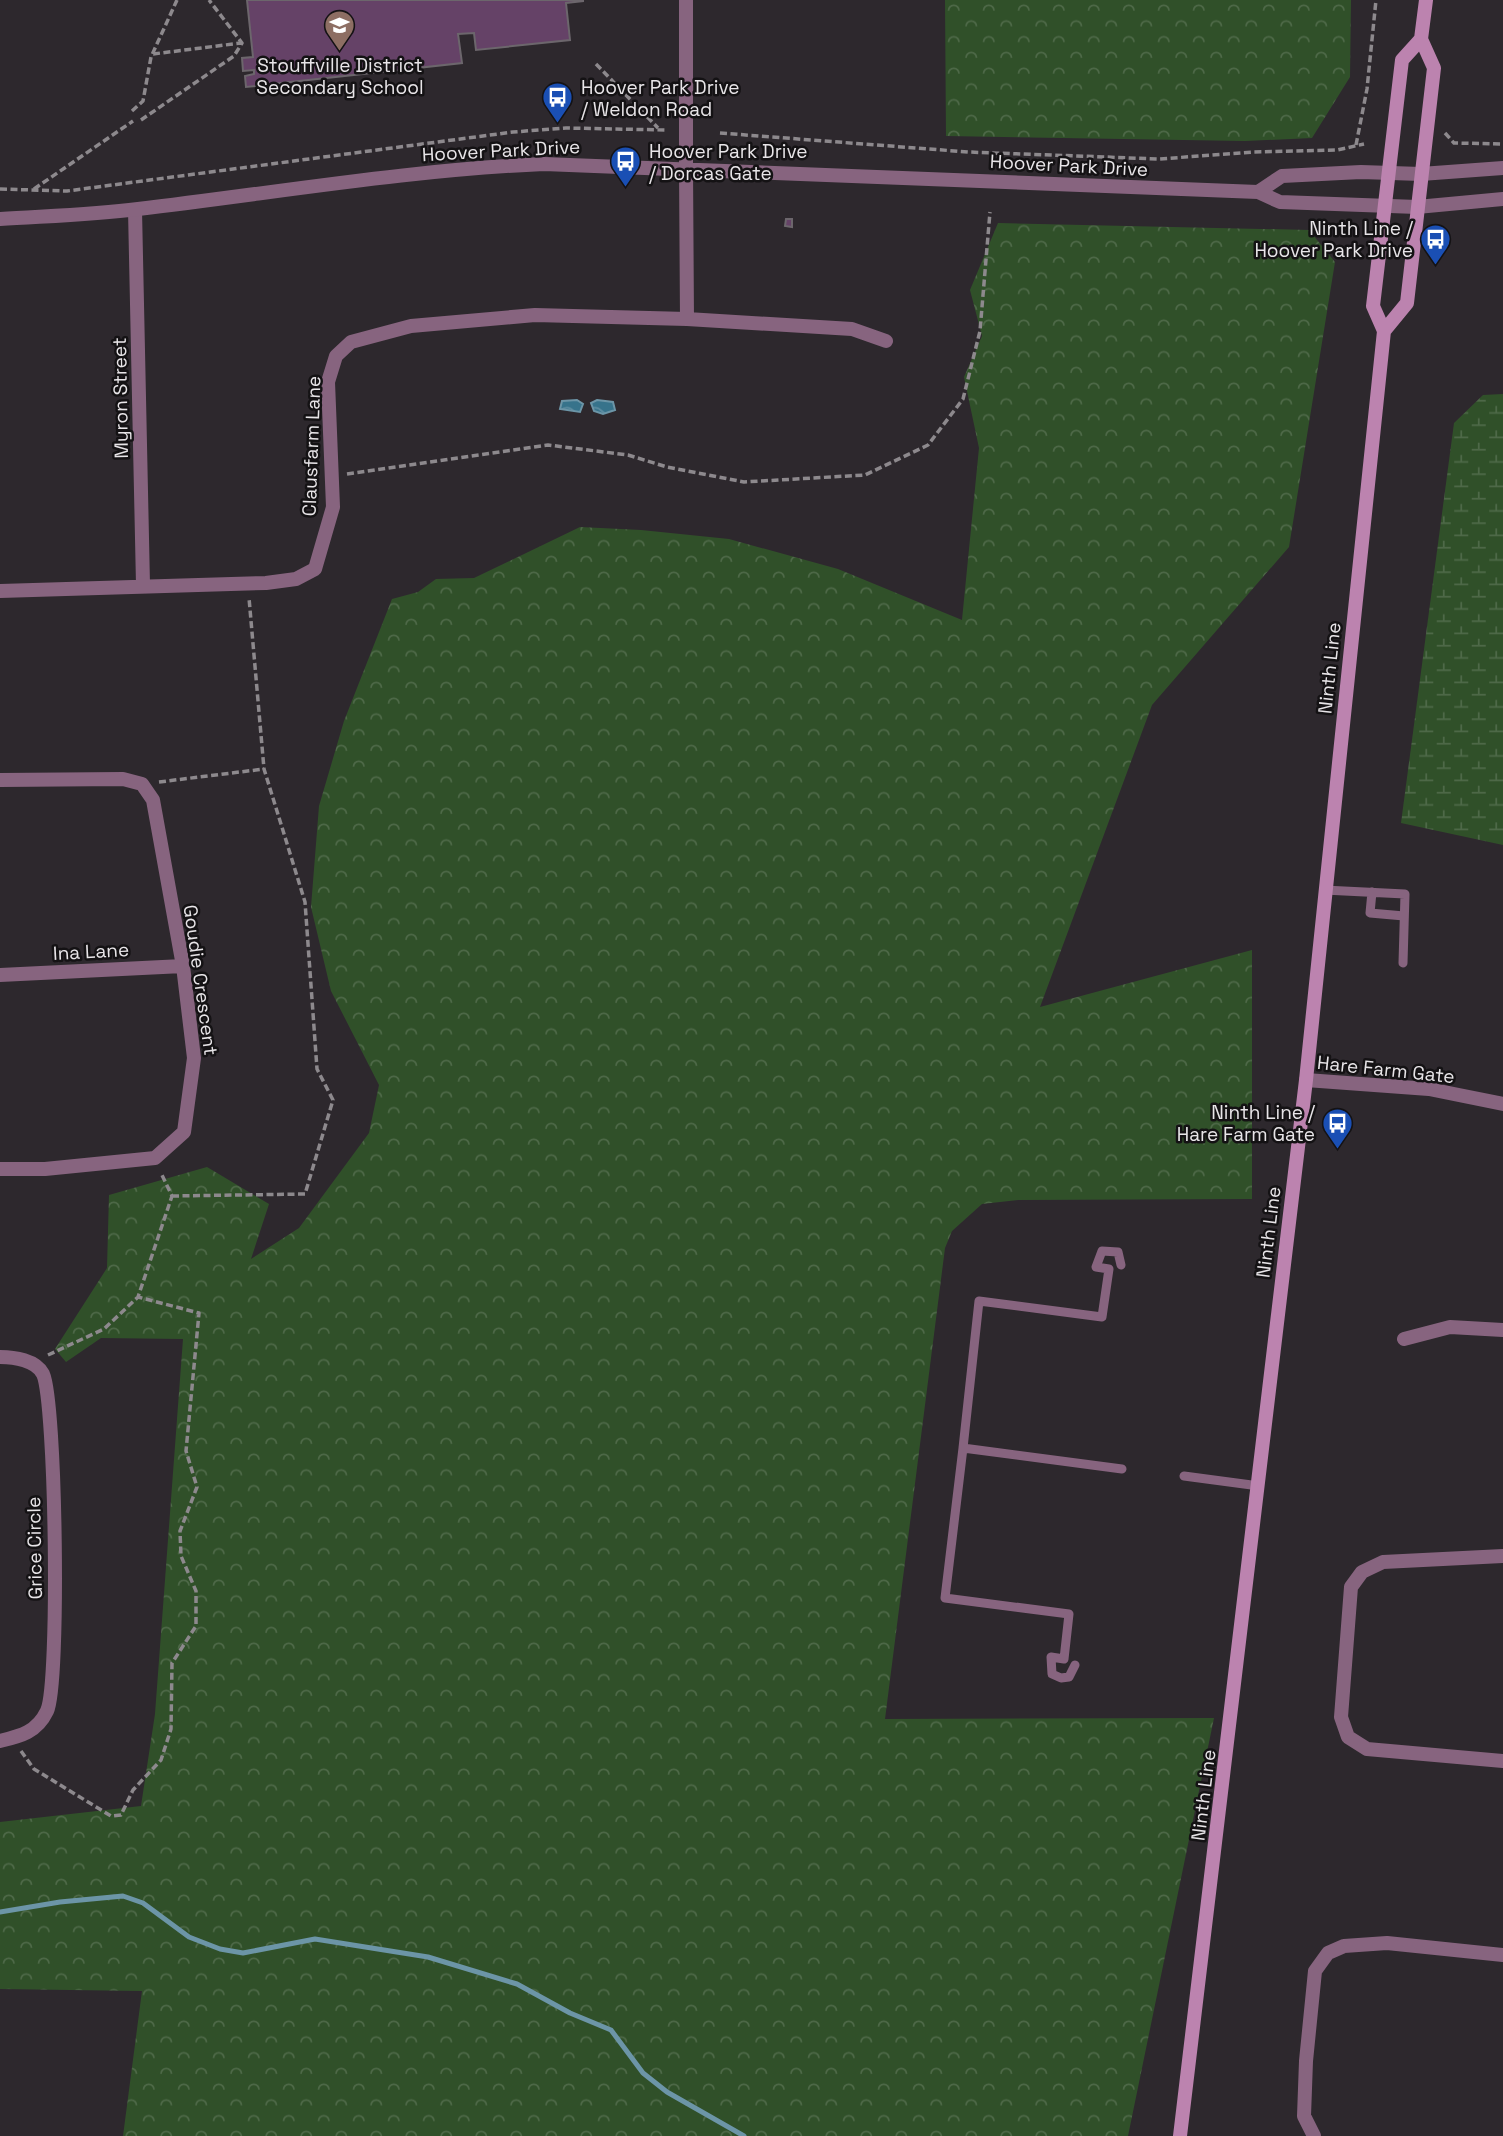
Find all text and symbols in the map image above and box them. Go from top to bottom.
school or university icon: Stouffville District Secondary School [323,9,357,53]
place label: Stouffville District Secondary School [256,53,424,100]
place label: Hoover Park Drive / Weldon Road [581,75,740,122]
bus stop icon: Hoover Park Drive / Weldon Road [541,81,575,125]
street label: Hoover Park Drive [421,134,581,167]
place label: Hoover Park Drive / Dorcas Gate [649,139,808,186]
bus stop icon: Hoover Park Drive / Dorcas Gate [609,145,643,189]
street label: Hoover Park Drive [989,149,1149,182]
place label: Ninth Line / Hoover Park Drive [1254,216,1414,263]
bus stop icon: Ninth Line / Hoover Park Drive [1419,222,1453,266]
street label: Myron Street [107,337,134,459]
street label: Clausfarm Lane [297,375,326,517]
street label: Ninth Line [1312,621,1347,715]
street label: Goudie Crescent [178,903,223,1057]
street label: Ina Lane [52,937,130,966]
street label: Hare Farm Gate [1316,1050,1456,1089]
place label: Ninth Line / Hare Farm Gate [1177,1100,1316,1147]
bus stop icon: Ninth Line / Hare Farm Gate [1321,1106,1355,1150]
street label: Ninth Line [1250,1185,1287,1279]
street label: Grice Circle [21,1496,48,1600]
street label: Ninth Line [1185,1748,1222,1842]

